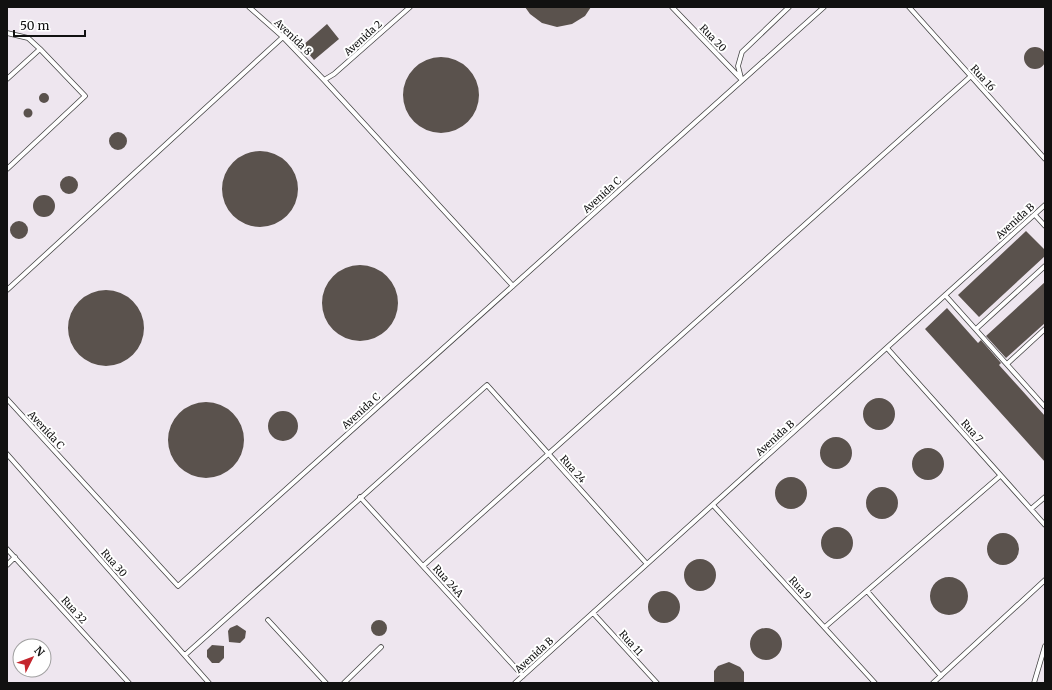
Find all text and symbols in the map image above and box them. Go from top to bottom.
scale bar [14,12,85,38]
street label: Avenida 8 [271,15,314,58]
street label: Avenida 2 [341,17,385,59]
text: 50 m [20,18,49,33]
street label: Rua 20 [697,22,729,54]
street label: Rua 16 [968,62,998,94]
street label: Avenida C [579,174,624,216]
street label: Avenida B [992,200,1037,242]
street label: Avenida C [338,390,383,432]
street label: Avenida C [24,407,67,452]
street label: Avenida B [752,417,797,459]
street label: Rua 7 [958,417,986,445]
street label: Rua 24 [557,453,589,485]
street label: Rua 30 [98,546,130,580]
street label: Rua 24A [430,562,467,601]
street label: Rua 9 [786,574,814,602]
street label: Rua 32 [58,594,90,626]
street label: Rua 11 [616,628,646,659]
street label: Avenida B [511,634,556,676]
north arrow [12,638,52,678]
text: N [31,643,48,659]

